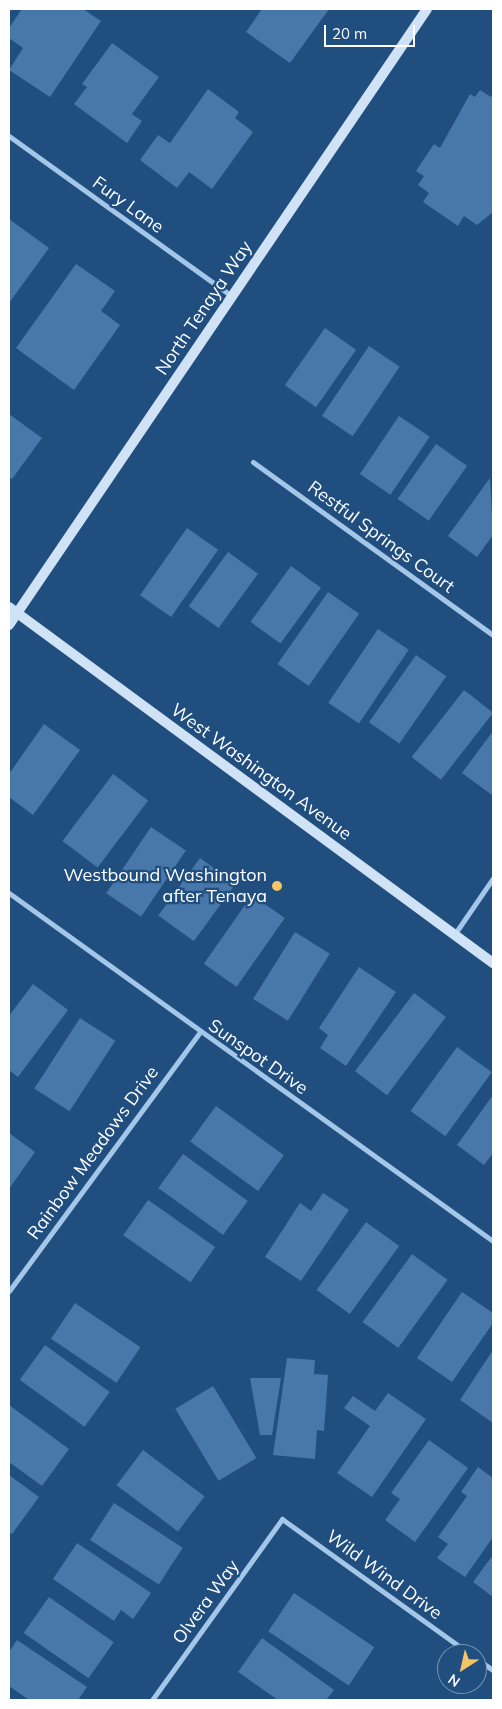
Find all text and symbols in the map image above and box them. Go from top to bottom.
scale bar [327,15,418,47]
text: 20 m [332,24,367,43]
street label: Fury Lane [88,172,168,238]
street label: North Tenaya Way [151,237,257,379]
street label: Restful Springs Court [303,476,459,598]
street label: West Washington Avenue [166,699,356,845]
place label: Westbound Washington after Tenaya [64,865,267,908]
marker: Westbound Washington after Tenaya [271,880,283,892]
street label: Sunspot Drive [204,1015,312,1099]
street label: Rainbow Meadows Drive [23,1062,163,1244]
street label: Wild Wind Drive [322,1526,446,1624]
street label: Olvera Way [168,1556,244,1648]
north arrow [437,1644,487,1694]
text: N [444,1670,463,1691]

